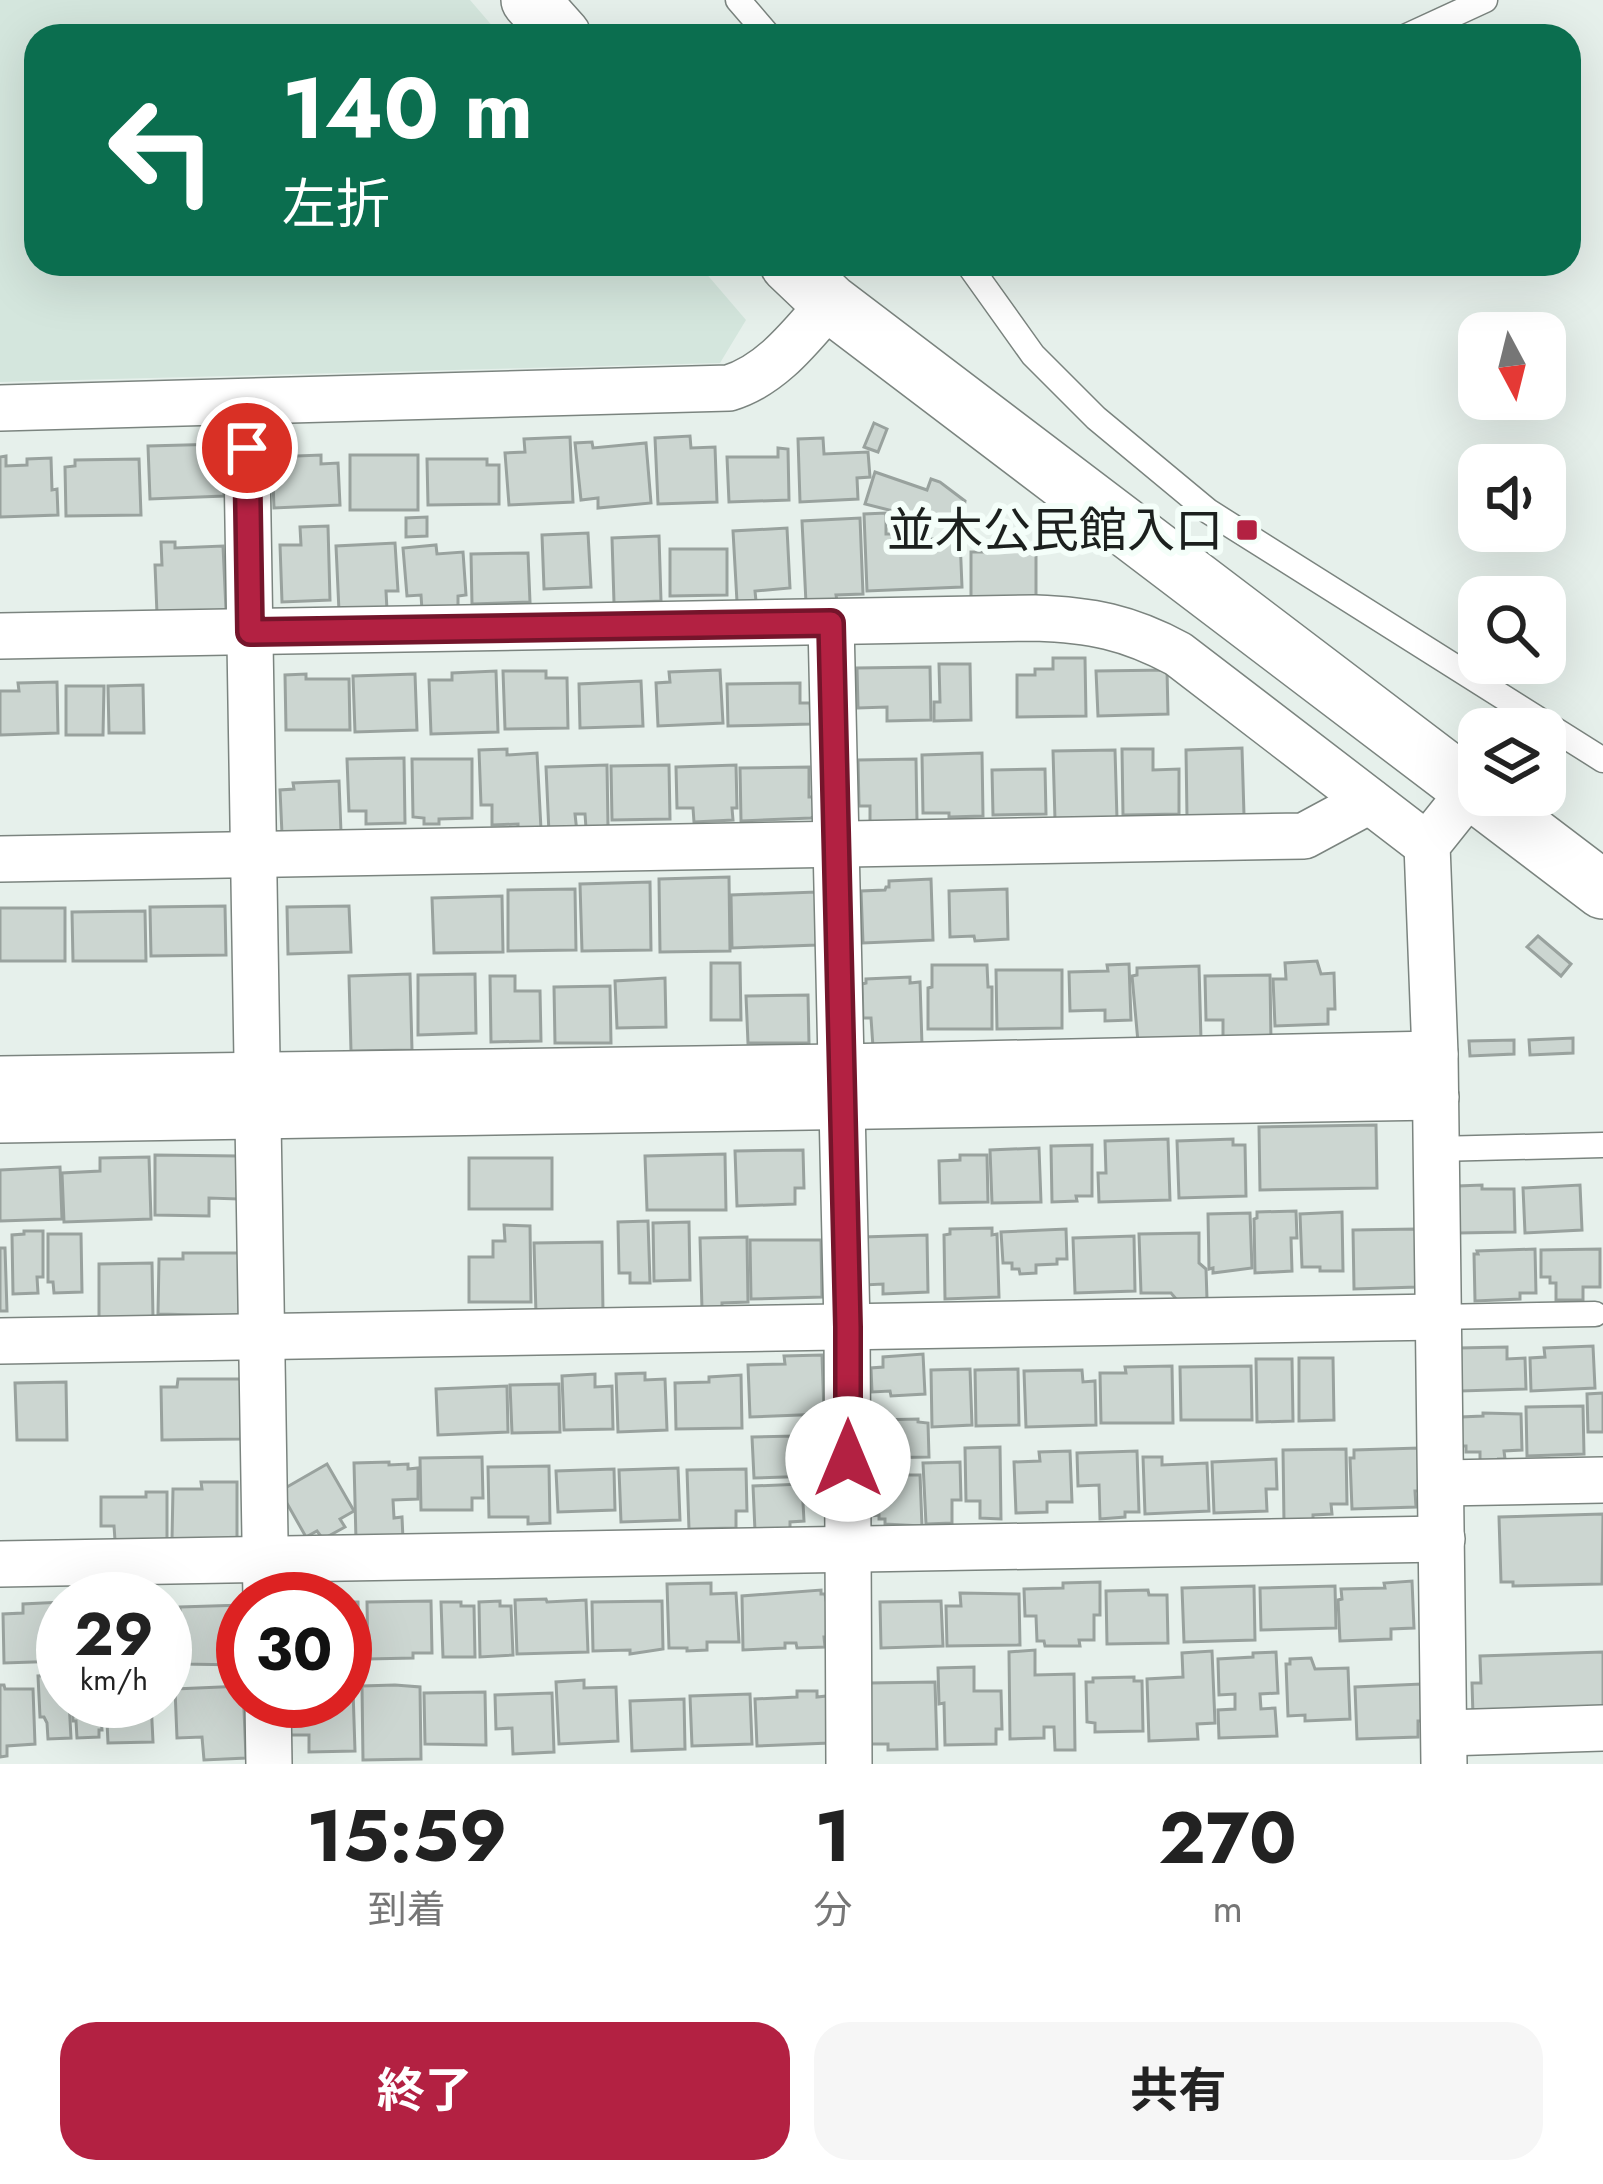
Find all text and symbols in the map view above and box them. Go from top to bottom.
text: 140 m [282,48,533,170]
icon: left [84,72,240,228]
text: 左折 [282,165,390,243]
north arrow [1458,312,1566,420]
map controls [1458,312,1566,816]
pin [196,397,298,499]
icon: arrive [214,415,280,481]
button: sound [1458,444,1566,552]
place label: 並木公民館入口 [887,496,1223,565]
marker: 並木公民館入口 [1234,517,1260,543]
button: search [1458,576,1566,684]
button: layers [1458,708,1566,816]
position arrow [785,1396,911,1522]
speed limit sign: 30 [216,1572,372,1728]
text: 29 [74,1591,154,1678]
text: km/h [80,1658,148,1701]
text: 15:59 [306,1784,507,1888]
text: 1 [814,1784,851,1888]
text: 270 [1158,1786,1297,1890]
text: m [1212,1880,1243,1937]
text: 到着 [368,1881,446,1938]
text: 分 [813,1881,852,1938]
button: 終了 [60,2022,790,2160]
button: 共有 [814,2022,1543,2160]

